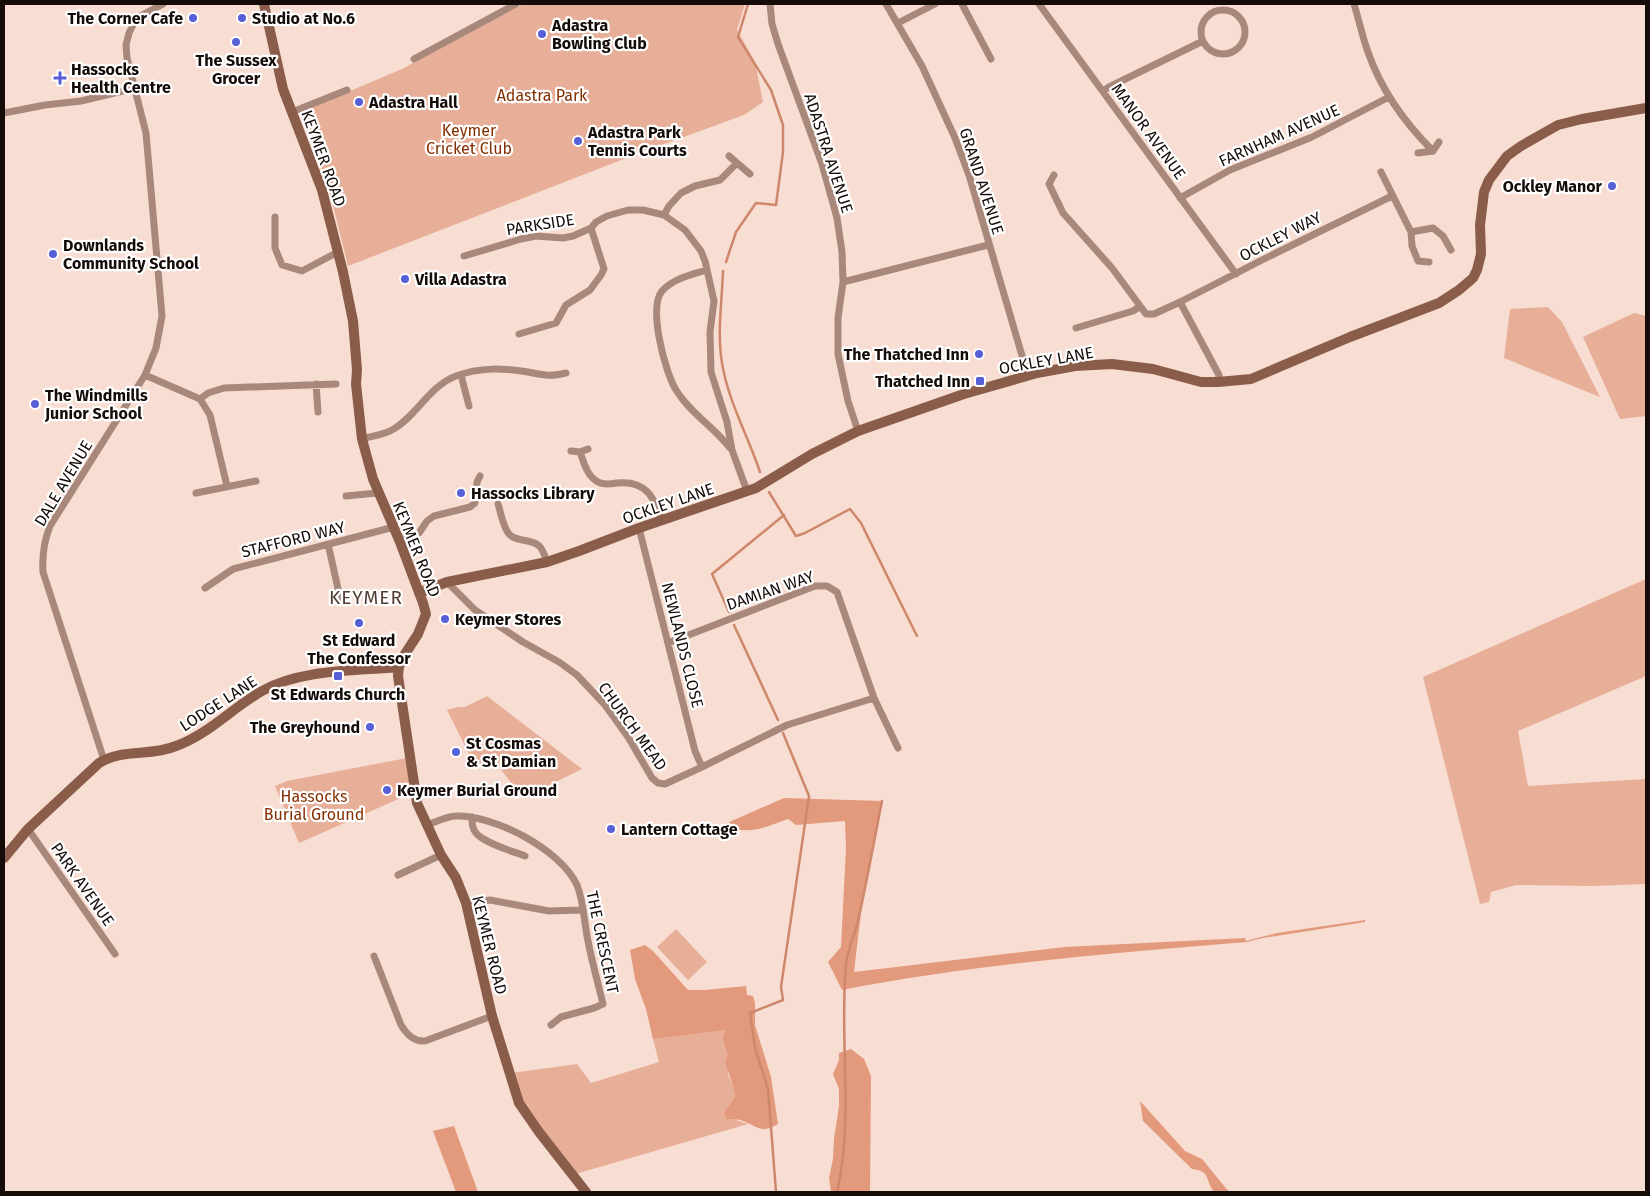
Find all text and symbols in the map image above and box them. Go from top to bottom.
place label: The Corner Cafe [67,9,183,28]
place label: Studio at No.6 [252,9,355,28]
marker: The Corner Cafe [187,12,199,24]
marker: Studio at No.6 [236,12,248,24]
place label: Adastra Bowling Club [551,16,647,53]
marker: Adastra Bowling Club [536,28,548,40]
marker: The Sussex Grocer [230,36,242,48]
place label: The Sussex Grocer [196,51,277,88]
place label: Hassocks Health Centre [71,60,171,97]
marker: Hassocks Health Centre [53,71,67,85]
street label: MANOR AVENUE [1107,80,1190,183]
park label: Adastra Park [497,86,588,105]
street label: ADASTRA AVENUE [800,91,857,215]
place label: Adastra Hall [368,93,458,112]
marker: Adastra Hall [353,96,365,108]
street label: FARNHAM AVENUE [1216,100,1342,171]
street label: KEYMER ROAD [297,107,350,209]
park label: Keymer Cricket Club [426,121,512,158]
place label: Adastra Park Tennis Courts [587,123,687,160]
street label: GRAND AVENUE [955,125,1008,237]
marker: Adastra Park Tennis Courts [572,135,584,147]
place label: Ockley Manor [1503,177,1603,196]
marker: Ockley Manor [1606,180,1618,192]
street label: OCKLEY WAY [1236,208,1325,265]
street label: PARKSIDE [505,210,576,239]
place label: Downlands Community School [63,236,199,273]
marker: Downlands Community School [47,248,59,260]
place label: Villa Adastra [414,270,507,289]
marker: Villa Adastra [399,273,411,285]
street label: OCKLEY LANE [997,343,1095,378]
place label: The Thatched Inn [844,345,969,364]
marker: The Thatched Inn [973,348,985,360]
place label: Thatched Inn [875,372,970,391]
marker: Thatched Inn [974,375,986,387]
place label: The Windmills Junior School [44,386,148,423]
marker: The Windmills Junior School [29,398,41,410]
street label: DALE AVENUE [30,437,96,530]
street label: OCKLEY LANE [620,479,716,528]
place label: Hassocks Library [471,484,595,503]
marker: Hassocks Library [455,487,467,499]
street label: KEYMER ROAD [389,499,444,600]
street label: STAFFORD WAY [239,517,347,562]
street label: DAMIAN WAY [724,567,817,614]
street label: NEWLANDS CLOSE [658,580,707,710]
district label: KEYMER [329,586,403,609]
place label: Keymer Stores [455,610,562,629]
marker: Keymer Stores [439,613,451,625]
marker: St Edward The Confessor [353,617,365,629]
place label: St Edward The Confessor [307,631,411,668]
marker: St Edwards Church [332,670,344,682]
street label: LODGE LANE [176,671,260,735]
street label: CHURCH MEAD [594,678,671,774]
place label: St Edwards Church [271,685,405,704]
place label: The Greyhound [250,718,360,737]
marker: The Greyhound [364,721,376,733]
place label: St Cosmas & St Damian [466,734,556,771]
marker: St Cosmas & St Damian [450,746,462,758]
place label: Keymer Burial Ground [397,781,557,800]
marker: Keymer Burial Ground [381,784,393,796]
park label: Hassocks Burial Ground [264,787,364,824]
place label: Lantern Cottage [621,820,738,839]
marker: Lantern Cottage [605,823,617,835]
street label: PARK AVENUE [47,839,118,930]
street label: THE CRESCENT [582,889,623,996]
street label: KEYMER ROAD [468,894,511,997]

